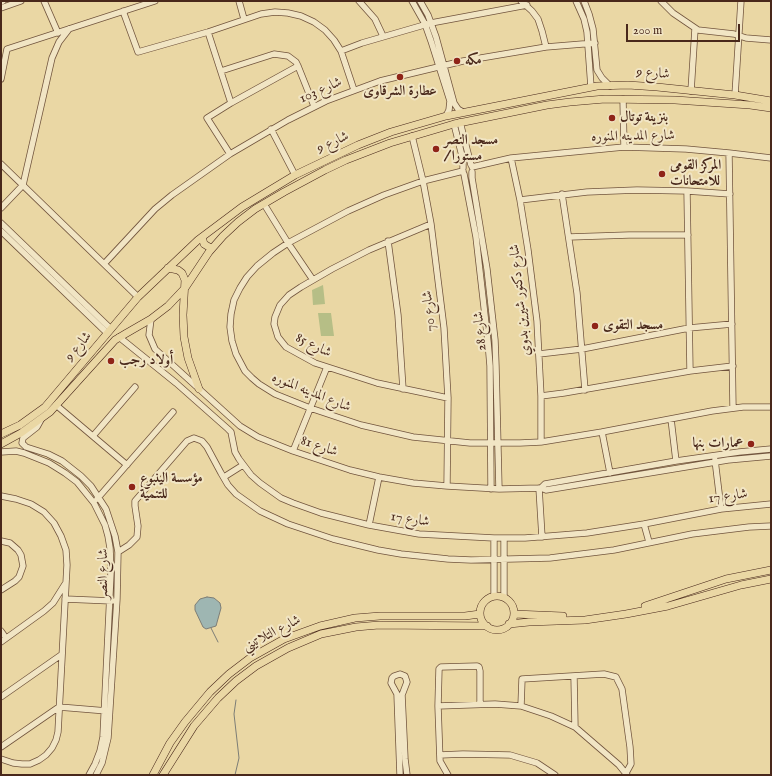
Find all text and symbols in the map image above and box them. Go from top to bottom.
scale bar [628,16,742,42]
text: 200 m [633,23,662,38]
place label: مكه [465,53,482,69]
marker: مكه [452,56,462,66]
street label: شارع 9 [636,64,670,84]
marker: عطارة الشرقاوى [395,72,405,82]
street label: شارع 103 [297,74,345,108]
place label: عطارة الشرقاوى [363,84,437,100]
place label: بنزينة توتال [620,110,668,126]
marker: بنزينة توتال [607,113,617,123]
street label: شارع 9 [314,128,352,158]
street label: شارع المدينه المنوره [591,128,675,146]
place label: مسجد النصر / مستورا [444,133,498,166]
marker: مسجد النصر / مستورا [431,144,441,154]
place label: المركز القومى للامتحانات [670,158,721,190]
marker: المركز القومى للامتحانات [657,169,667,179]
street label: شارع دكتور شيرين بدوي [507,243,535,357]
street label: شارع 70 [420,290,440,332]
street label: شارع 28 [471,311,491,351]
place label: مسجد التقوى [603,318,663,334]
marker: مسجد التقوى [590,321,600,331]
street label: شارع 9 [62,329,96,365]
street label: شارع 85 [292,330,334,362]
place label: أولاد رجب [119,353,173,369]
marker: أولاد رجب [106,356,116,366]
street label: شارع المدينه المنوره [269,370,353,416]
street label: شارع 81 [298,433,340,461]
place label: عمارات بنها [692,436,743,452]
marker: عمارات بنها [746,439,756,449]
place label: مؤسسة الينبوع للتنمية [140,471,203,504]
marker: مؤسسة الينبوع للتنمية [127,482,137,492]
street label: شارع 17 [707,486,749,508]
street label: شارع 17 [389,509,431,531]
street label: شارع النصر [96,548,112,600]
street label: شارع التلاتيني [240,612,304,656]

